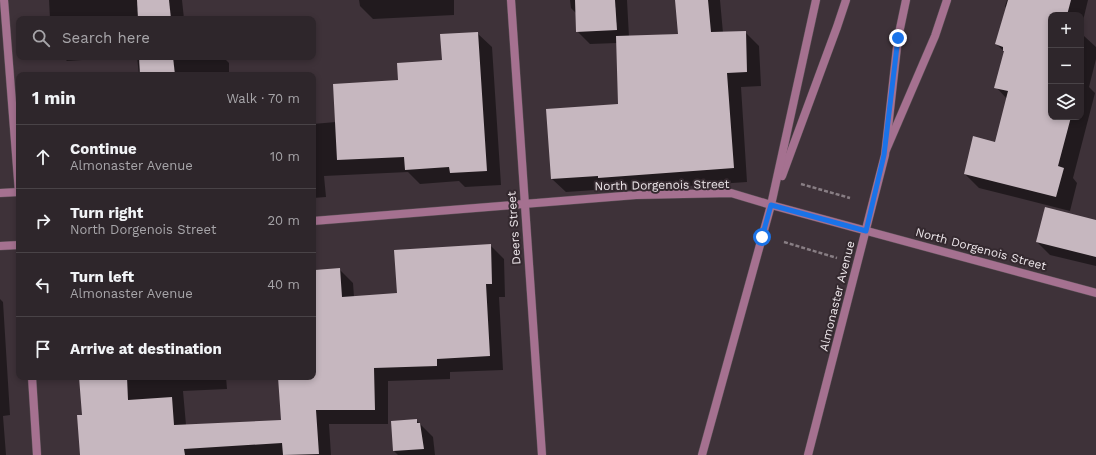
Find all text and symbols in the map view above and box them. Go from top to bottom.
map controls [1048,12,1084,120]
button: + [1048,12,1084,48]
search box [16,16,316,60]
icon: search [30,27,52,49]
text: Search here [62,29,150,47]
route end [889,29,907,47]
button: − [1048,48,1084,84]
button: layers [1048,84,1084,120]
text: 1 min [32,88,76,108]
text: Walk · 70 m [226,91,300,106]
text: Continue [70,140,137,158]
icon: ahead [32,146,54,168]
text: 10 m [270,149,300,164]
text: Almonaster Avenue [70,158,193,173]
street label: North Dorgenois Street [594,177,730,193]
street label: Deers Street [504,191,524,265]
text: Turn right [70,204,143,222]
icon: right [32,210,54,232]
text: 20 m [268,213,300,228]
text: North Dorgenois Street [70,222,216,237]
street label: North Dorgenois Street [914,225,1048,273]
route start [753,228,771,246]
street label: Almonaster Avenue [816,239,858,353]
text: Turn left [70,268,134,286]
icon: left [32,274,54,296]
text: 40 m [267,277,300,292]
text: Almonaster Avenue [70,286,193,301]
icon: arrive [32,338,54,360]
text: Arrive at destination [70,340,222,358]

